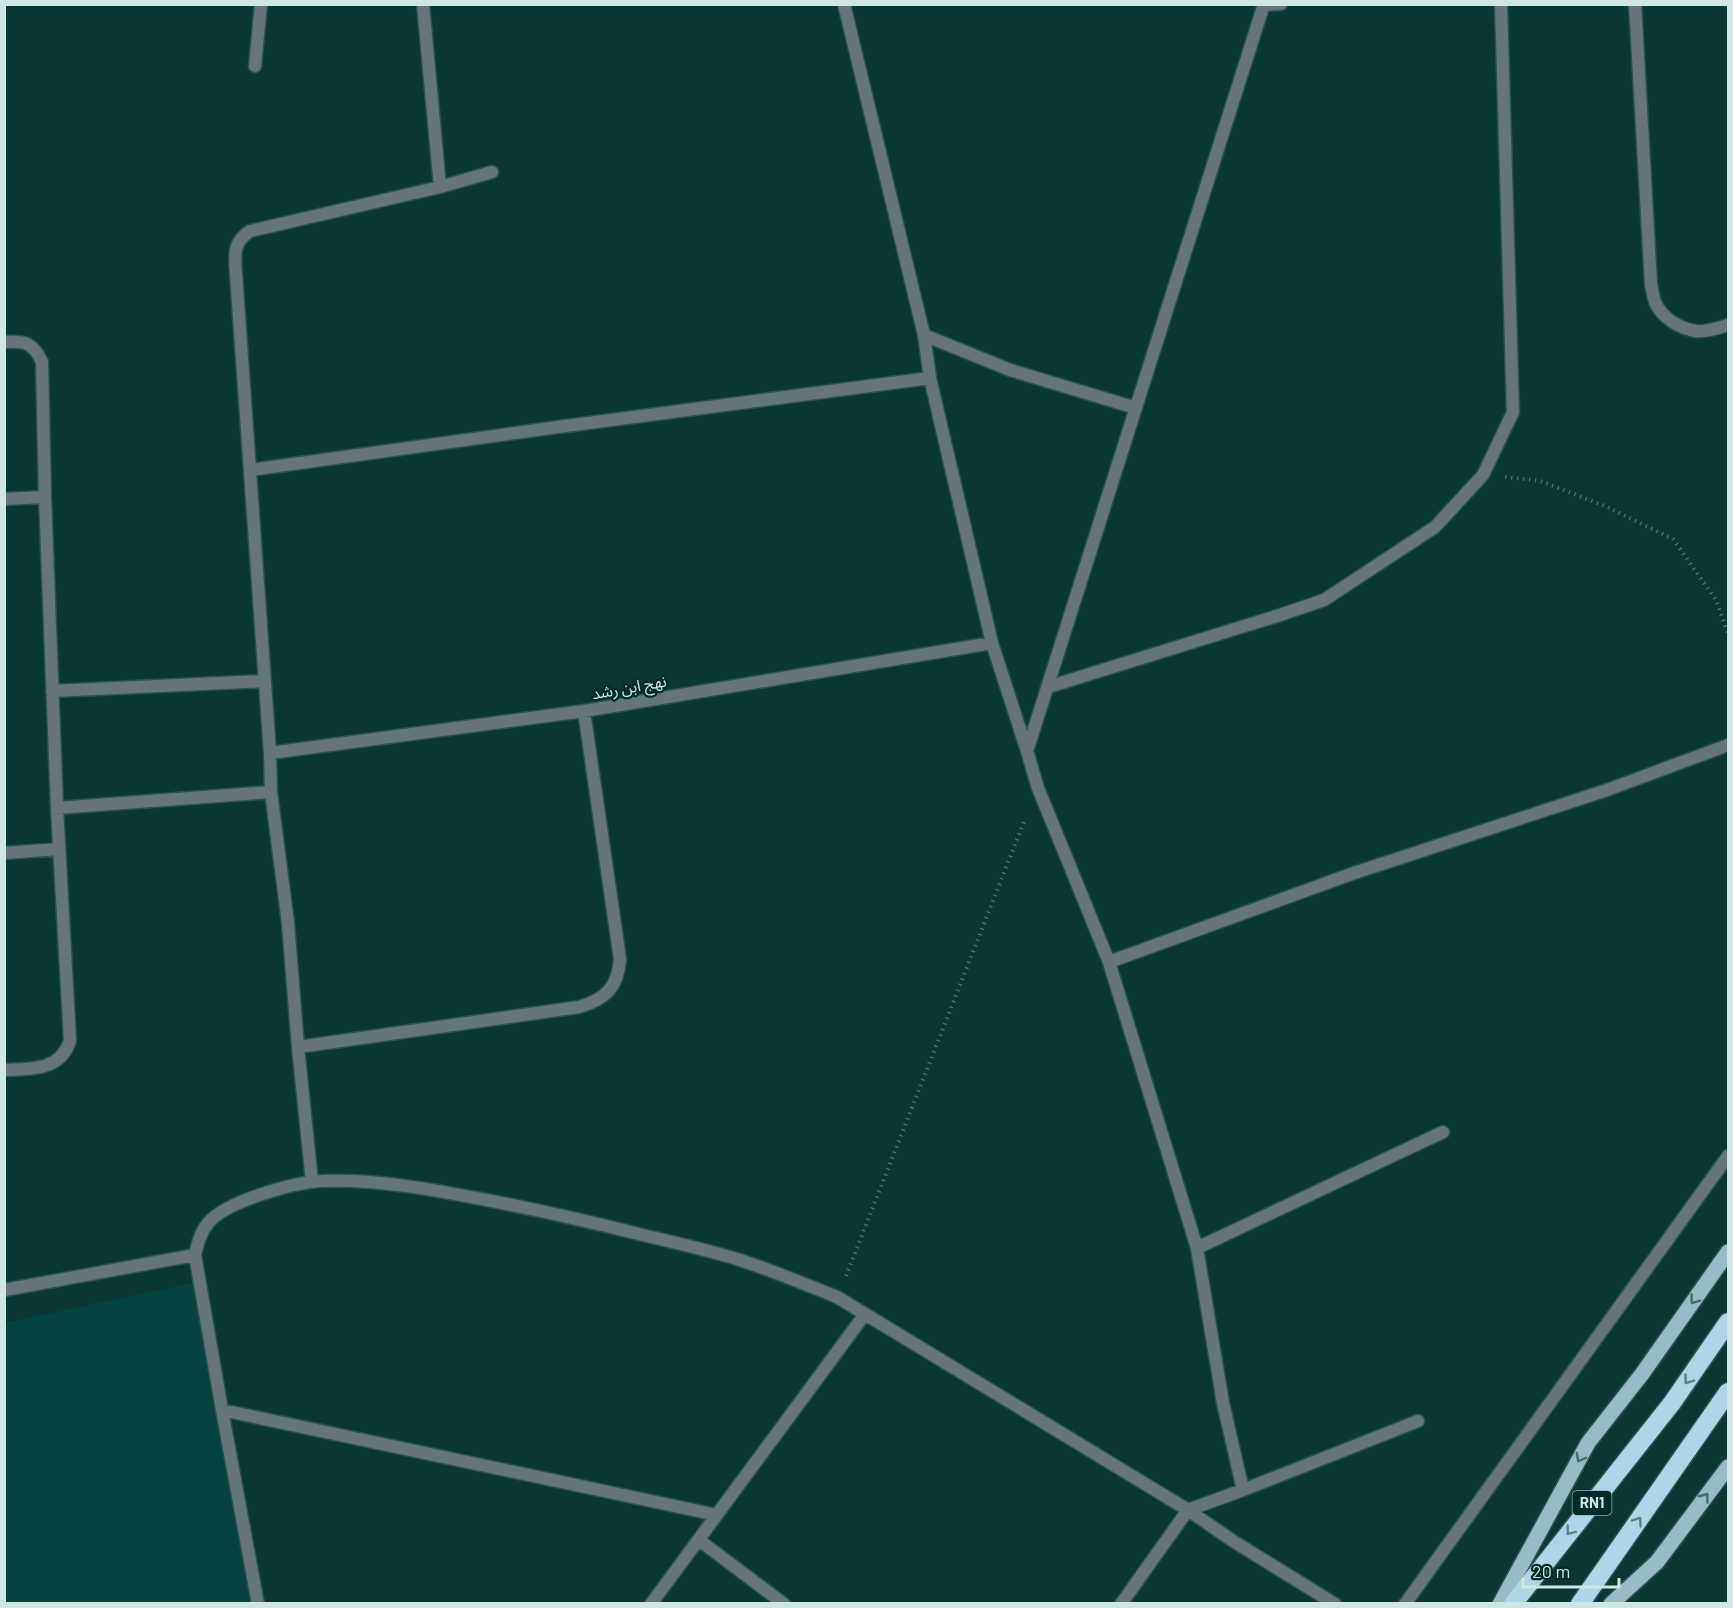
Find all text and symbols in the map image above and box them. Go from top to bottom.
street label: نهج ابن رشد [590,671,668,706]
one-way arrow [1691,1293,1702,1304]
one-way arrow [1684,1373,1695,1384]
one-way arrow [1576,1451,1587,1462]
road number: RN1 [1572,1491,1612,1515]
one-way arrow [1698,1493,1709,1504]
one-way arrow [1631,1517,1642,1528]
one-way arrow [1567,1525,1578,1536]
scale bar [1523,1551,1619,1589]
text: 20 m [1532,1560,1570,1582]

